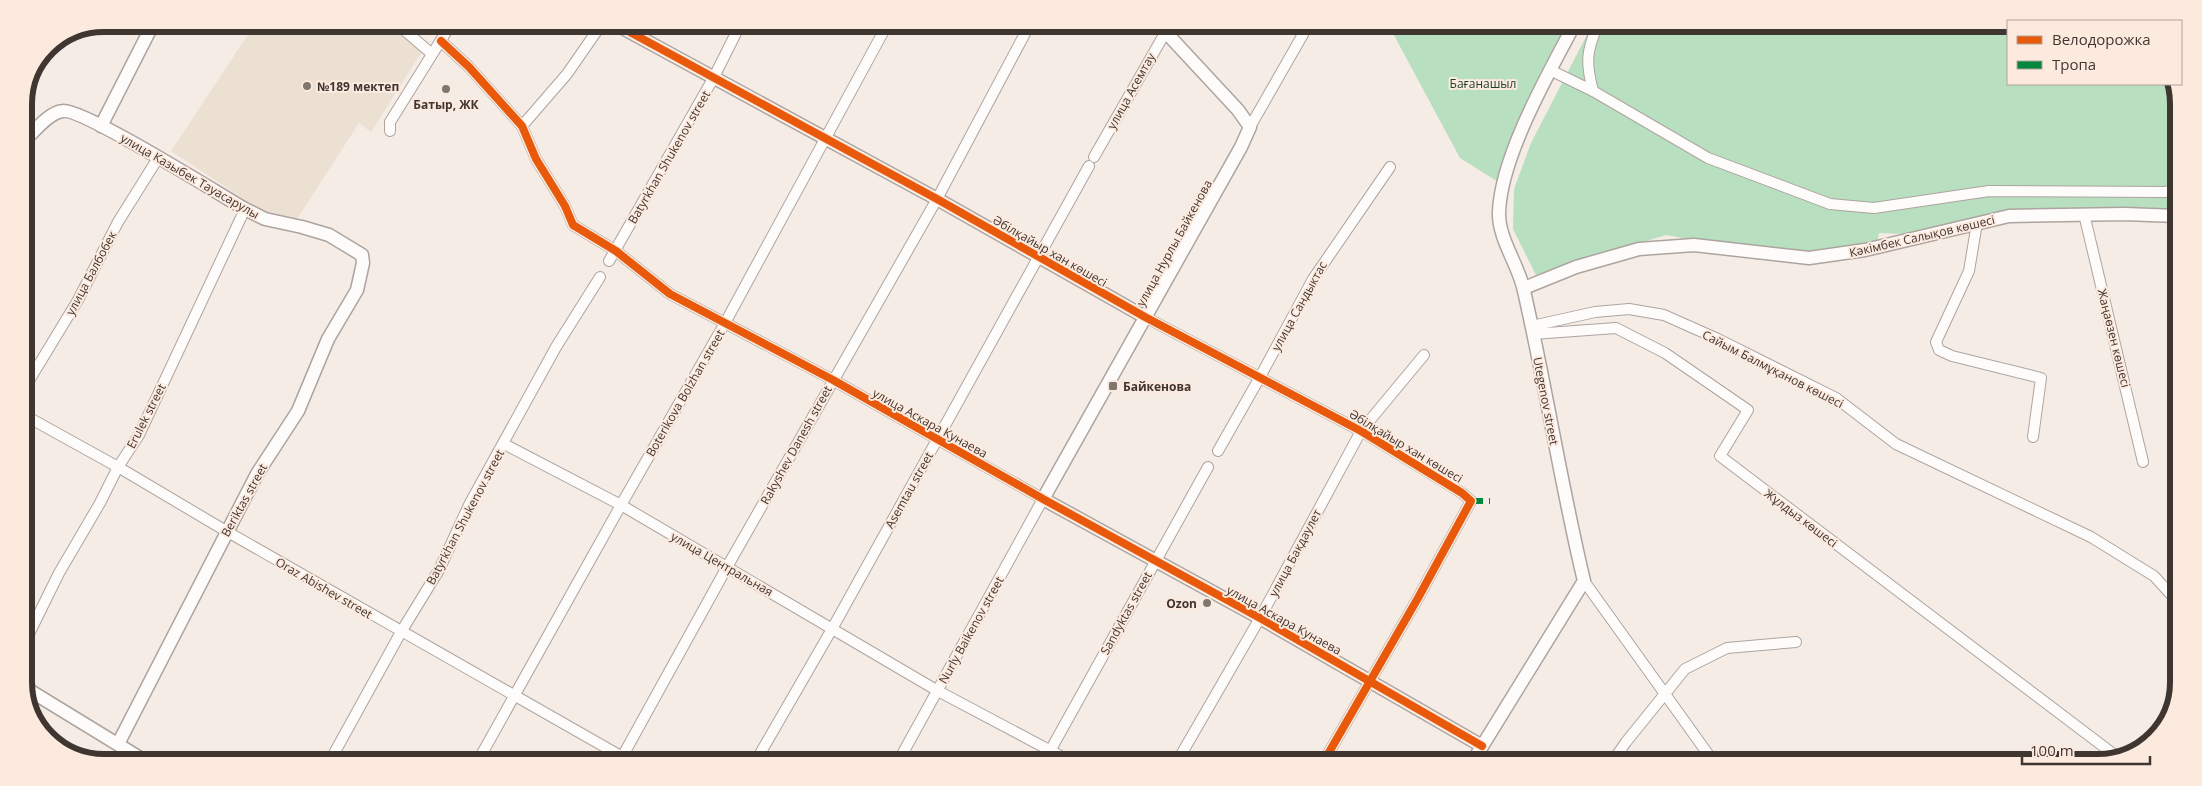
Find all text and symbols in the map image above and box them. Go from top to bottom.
legend [2007,20,2182,85]
text: Велодорожка [2052,29,2151,49]
street label: улица Асемтау [1103,49,1160,132]
text: Тропа [2052,54,2096,74]
park label: Бағанашыл [1450,75,1516,92]
place label: №189 мектеп [317,78,399,95]
marker: №189 мектеп [301,80,313,92]
marker: Батыр, ЖК [440,83,452,95]
street label: Batyrkhan Shukenov street [624,87,714,227]
place label: Батыр, ЖК [413,96,480,113]
street label: улица Казыбек Тауасарулы [117,129,263,223]
street label: улица Нурлы Байкенова [1132,177,1216,309]
street label: Әбілқайыр хан көшесі [990,211,1110,291]
street label: Кәкімбек Салықов көшесі [1848,211,1996,261]
street label: улица Балбобек [62,227,121,318]
street label: улица Сандыктас [1267,258,1331,354]
street label: Жаңаөзен көшесі [2093,287,2135,389]
street label: Boterikova Bolzhan street [642,326,728,460]
street label: Сайым Балмұқанов көшесі [1700,326,1846,412]
street label: Utegenov street [1529,356,1563,446]
place label: Байкенова [1123,378,1191,395]
marker: Байкенова [1107,380,1119,392]
street label: Erulek street [122,381,170,451]
street label: Rakyshev Danesh street [756,382,836,508]
street label: улица Аскара Кунаева [869,384,991,462]
street label: Әбілқайыр хан көшесі [1346,405,1466,487]
street label: Batyrkhan Shukenov street [422,446,508,588]
street label: Asemtau street [881,449,937,531]
street label: Beriktas street [217,460,271,540]
street label: Жұлдыз көшесі [1761,485,1841,551]
street label: улица Бакдаулет [1265,506,1325,600]
street label: улица Центральная [668,528,776,600]
street label: Oraz Abishev street [272,553,376,623]
street label: Sandyktas street [1096,568,1156,658]
street label: Nurly Baikenov street [934,573,1008,687]
street label: улица Аскара Кунаева [1223,581,1345,659]
place label: Ozon [1166,595,1197,612]
marker: Ozon [1201,597,1213,609]
scale bar [2022,734,2150,766]
text: 100 m [2030,740,2074,760]

